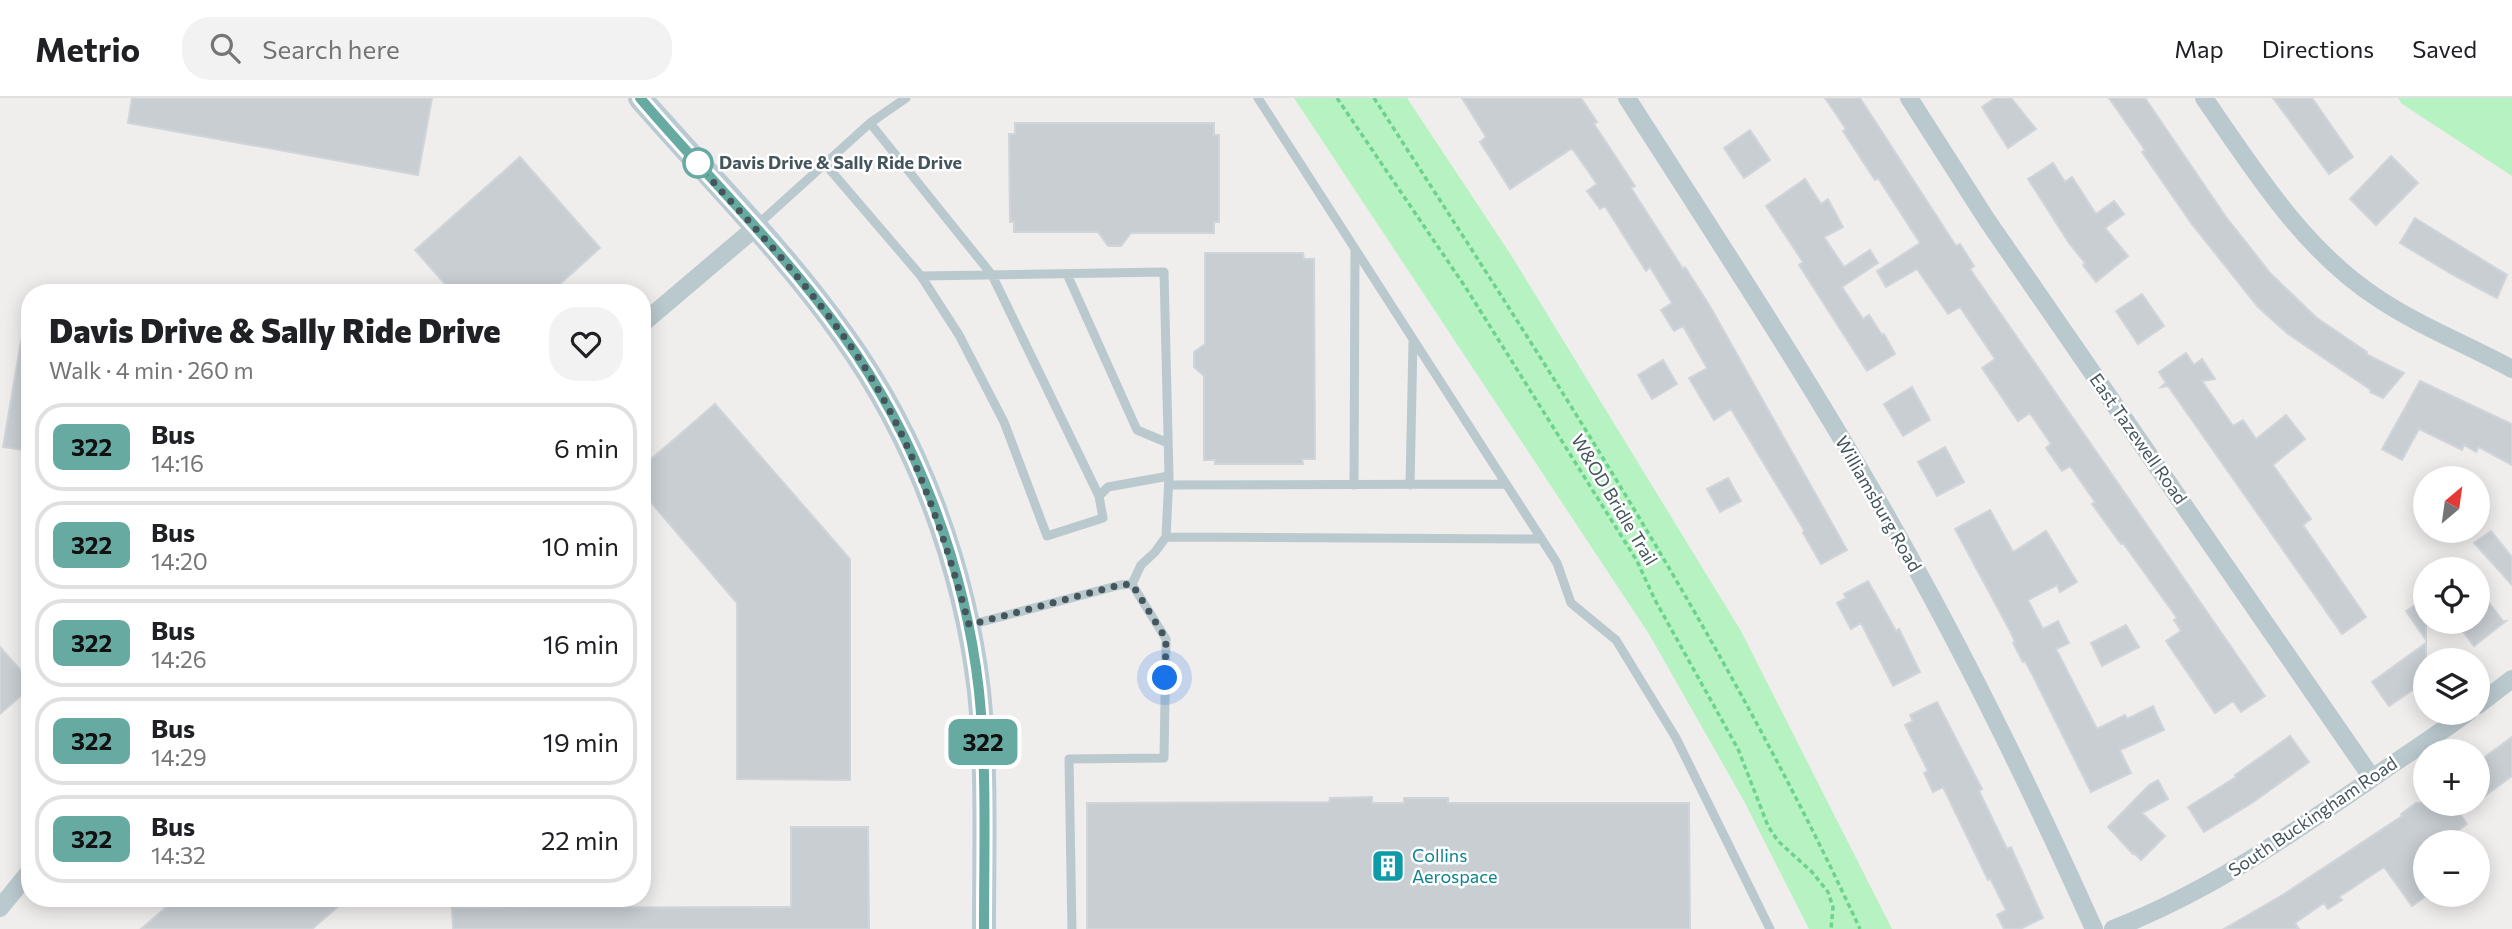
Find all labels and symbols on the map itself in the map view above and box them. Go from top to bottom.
marker: Davis Drive & Sally Ride Drive [683,148,713,178]
place label: Davis Drive & Sally Ride Drive [719,151,962,173]
street label: East Tazewell Road [2085,369,2192,508]
street label: W&OD Bridle Trail [1567,430,1663,569]
street label: Williamsburg Road [1831,432,1927,575]
north arrow [2413,466,2490,542]
your location [1147,660,1182,695]
line badge: 322 [943,719,1023,765]
street label: South Buckingham Road [2224,752,2401,881]
place label: Collins Aerospace [1412,844,1498,887]
building icon: Collins Aerospace [1369,847,1407,885]

